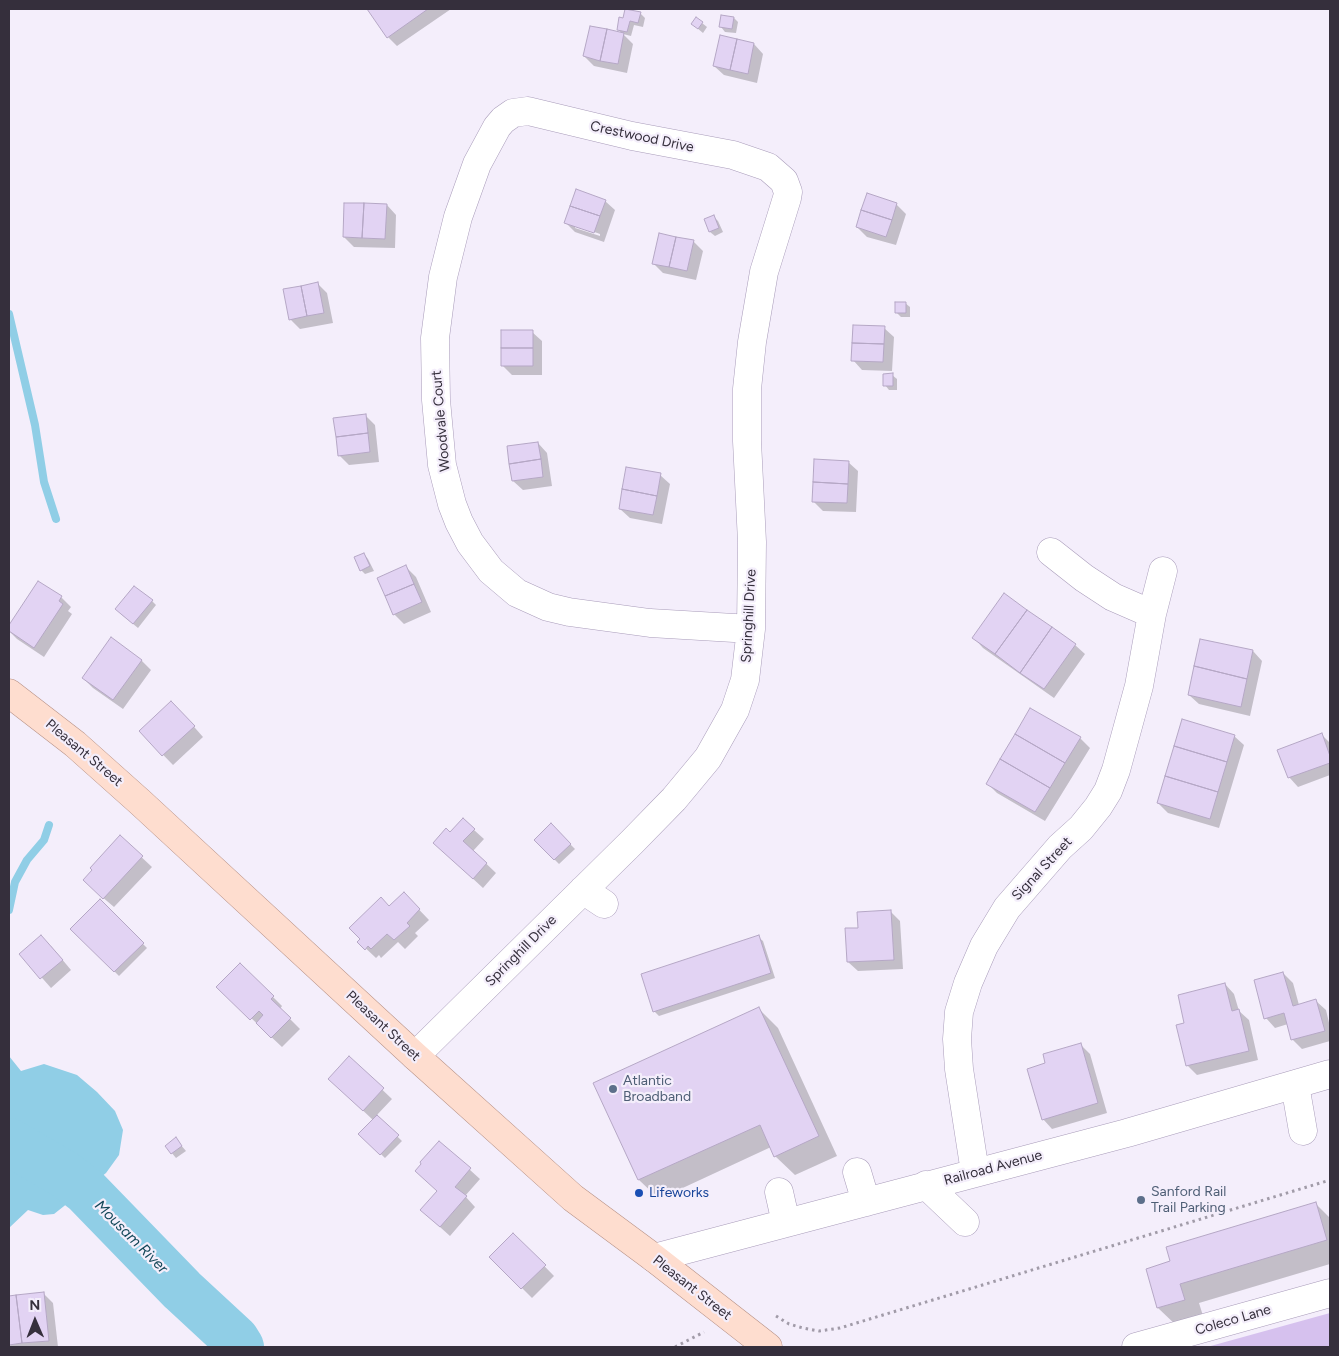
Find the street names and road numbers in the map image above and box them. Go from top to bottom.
street label: Crestwood Drive [589,118,695,156]
street label: Woodvale Court [428,370,454,472]
street label: Springhill Drive [738,569,760,663]
street label: Pleasant Street [42,716,126,790]
street label: Signal Street [1008,834,1076,904]
street label: Springhill Drive [482,912,560,990]
street label: Pleasant Street [342,987,424,1065]
street label: Railroad Avenue [942,1147,1044,1189]
street label: Pleasant Street [649,1252,735,1324]
street label: Coleco Lane [1193,1301,1273,1339]

